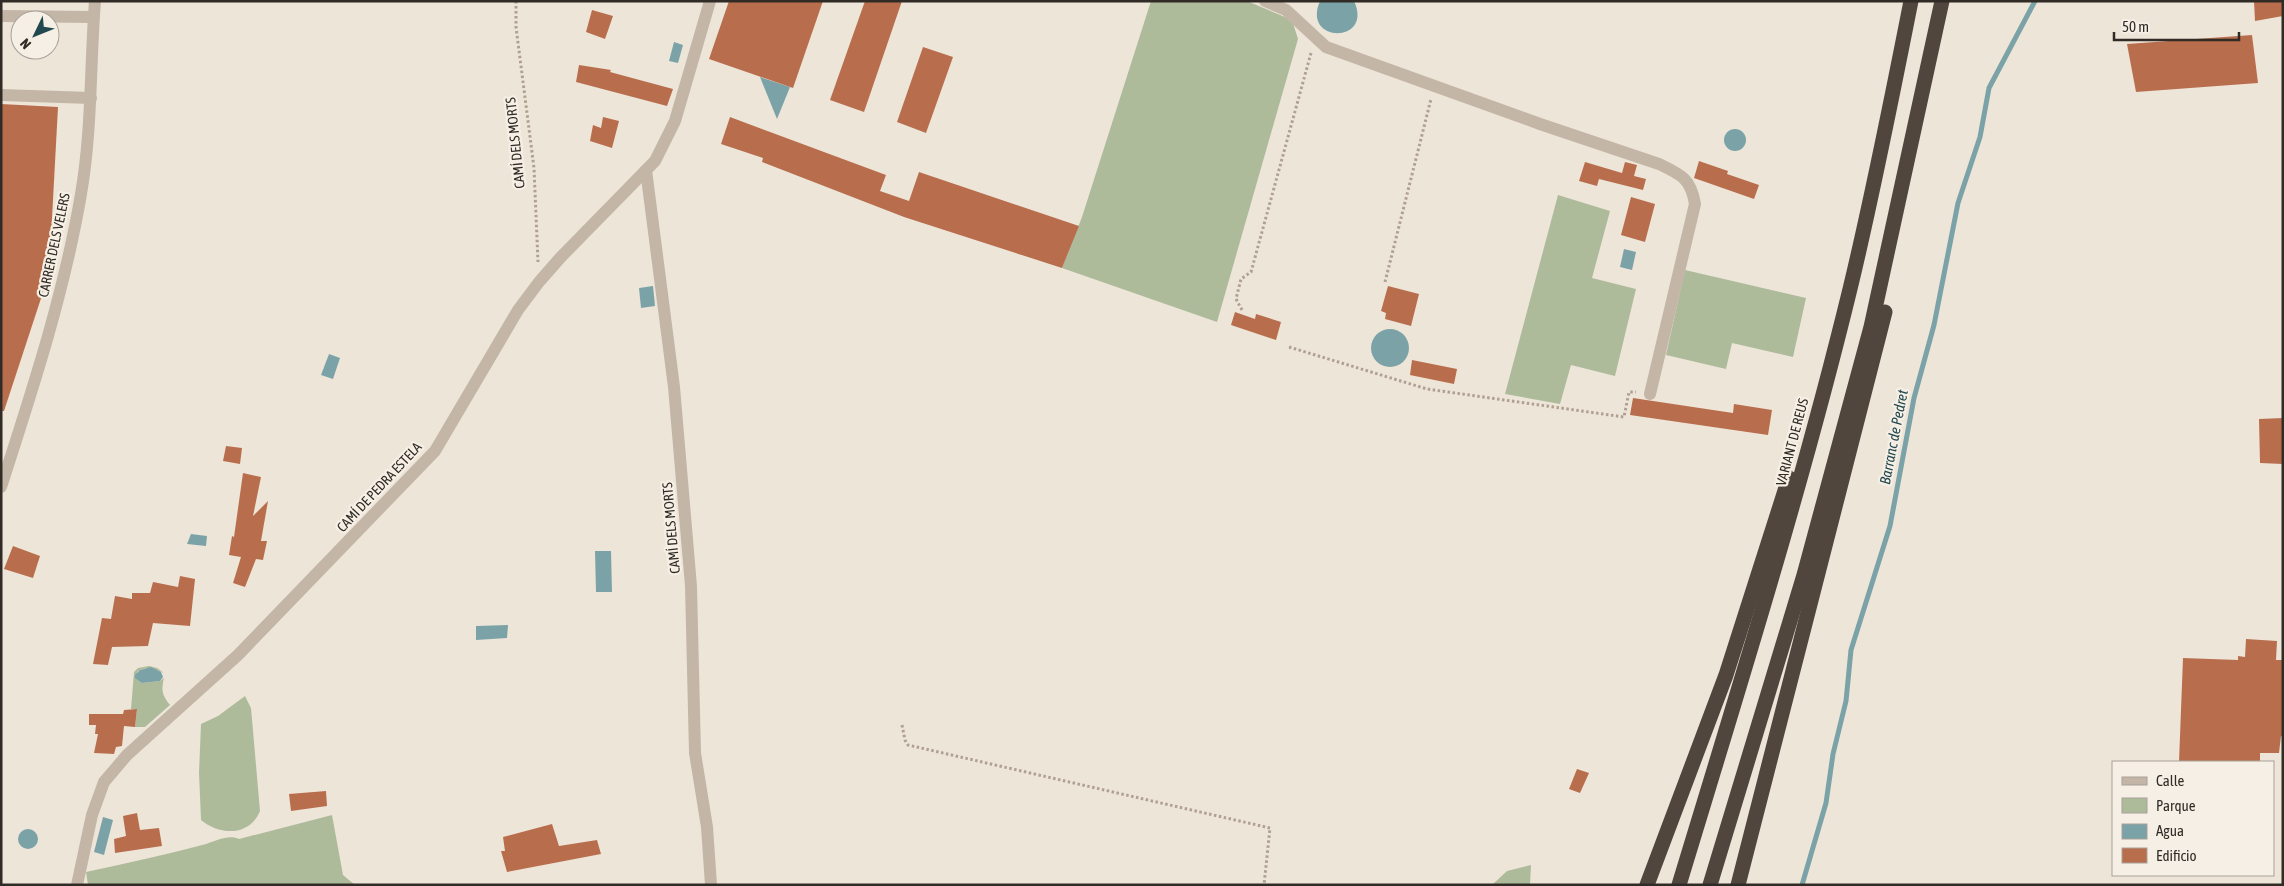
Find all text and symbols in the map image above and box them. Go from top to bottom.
north arrow [10,10,60,60]
scale bar [2114,10,2239,42]
text: 50 m [2122,18,2149,35]
text: N [17,35,34,52]
street label: CAMÍ DELS MORTS [502,96,528,189]
street label: CARRER DELS VELERS [35,191,73,299]
water label: Barranc de Pedret [1876,387,1911,486]
street label: VARIANT DE REUS [1773,396,1811,488]
street label: CAMÍ DE PEDRA ESTELA [333,439,425,535]
street label: CAMÍ DELS MORTS [659,482,683,574]
legend [2112,761,2274,876]
text: Calle [2156,772,2185,789]
text: Parque [2156,797,2196,814]
text: Agua [2156,822,2184,839]
text: Edificio [2156,847,2197,864]

